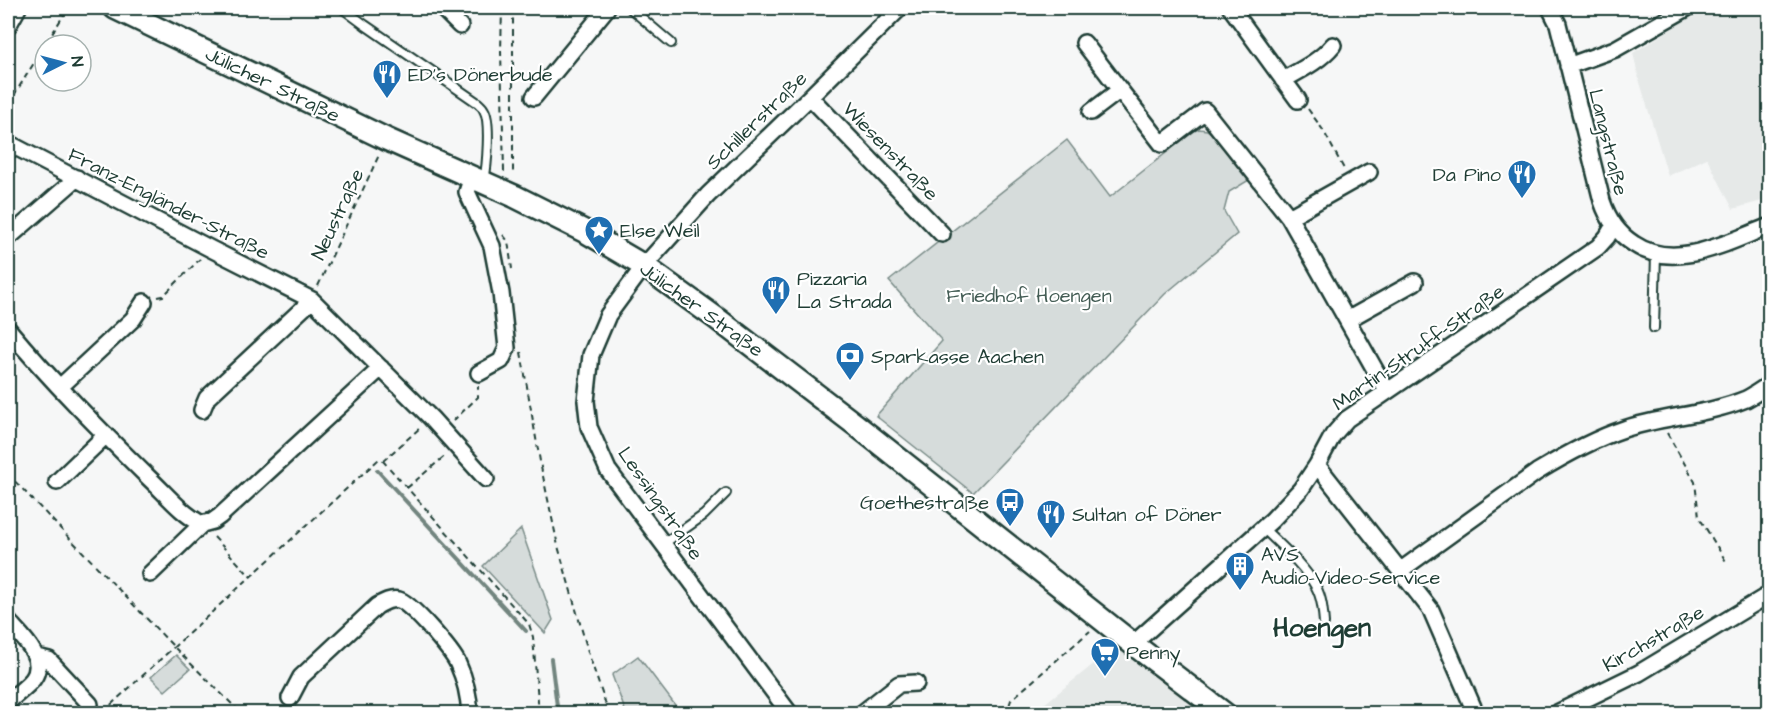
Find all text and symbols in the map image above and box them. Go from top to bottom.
north arrow [33,33,93,93]
street label: Jülicher Straße [201,40,345,130]
text: N [65,55,88,68]
restaurant icon: ED's Dönerbude [371,58,403,100]
place label: ED's Dönerbude [408,61,553,89]
street label: Schillerstraße [700,65,814,176]
street label: Langstraße [1580,86,1635,199]
street label: Wiesenstraße [836,96,945,208]
street label: Franz-Engländer-Straße [63,141,274,268]
restaurant icon: Da Pino [1506,158,1538,200]
place label: Da Pino [1433,161,1501,189]
street label: Neustraße [305,164,371,265]
place icon: Else Weil [583,214,615,256]
place label: Else Weil [620,217,700,245]
street label: Jülicher Straße [634,255,769,364]
place label: Pizzaria La Strada [797,265,892,316]
restaurant icon: Pizzaria La Strada [760,274,792,316]
street label: Martin-Struff-Straße [1327,278,1510,418]
park label: Friedhof Hoengen [946,282,1112,311]
bank icon: Sparkasse Aachen [834,340,866,382]
place label: Sparkasse Aachen [871,343,1044,371]
street label: Lessingstraße [610,441,710,567]
bus stop icon: Goethestraße [994,486,1026,528]
place label: Goethestraße [860,489,989,517]
restaurant icon: Sultan of Döner [1035,498,1067,540]
place label: Sultan of Döner [1072,501,1222,529]
place label: AVS Audio-Video-Service [1261,541,1441,592]
building icon: AVS Audio-Video-Service [1224,550,1256,592]
street label: Kirchstraße [1598,598,1710,679]
district label: Hoengen [1273,610,1371,649]
supermarket icon: Penny [1089,636,1121,678]
place label: Penny [1126,639,1181,668]

